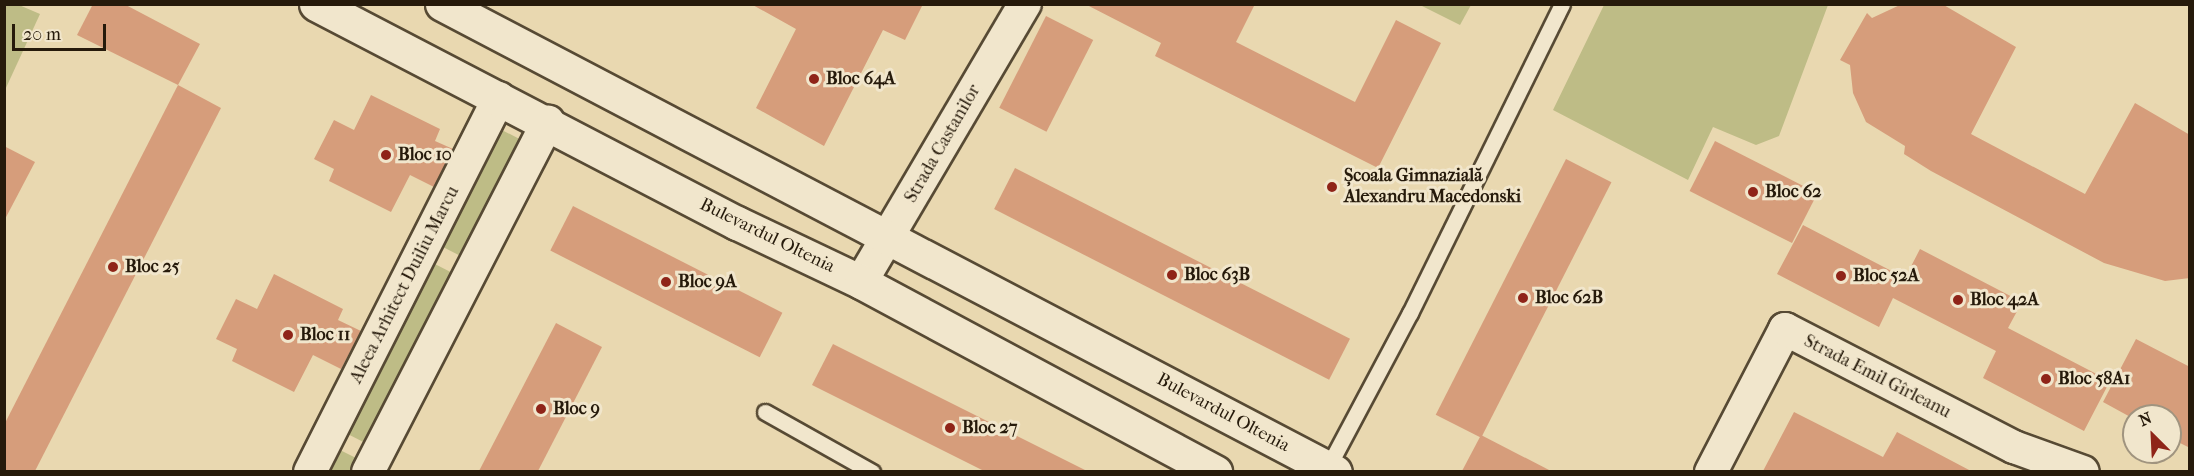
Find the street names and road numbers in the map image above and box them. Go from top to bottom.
street label: Strada Castanilor [900,81,986,207]
street label: Aleea Arhitect Duiliu Marcu [346,183,464,387]
street label: Bulevardul Oltenia [696,194,838,278]
street label: Strada Emil Gîrleanu [1800,331,1954,423]
street label: Bulevardul Oltenia [1153,369,1293,457]

